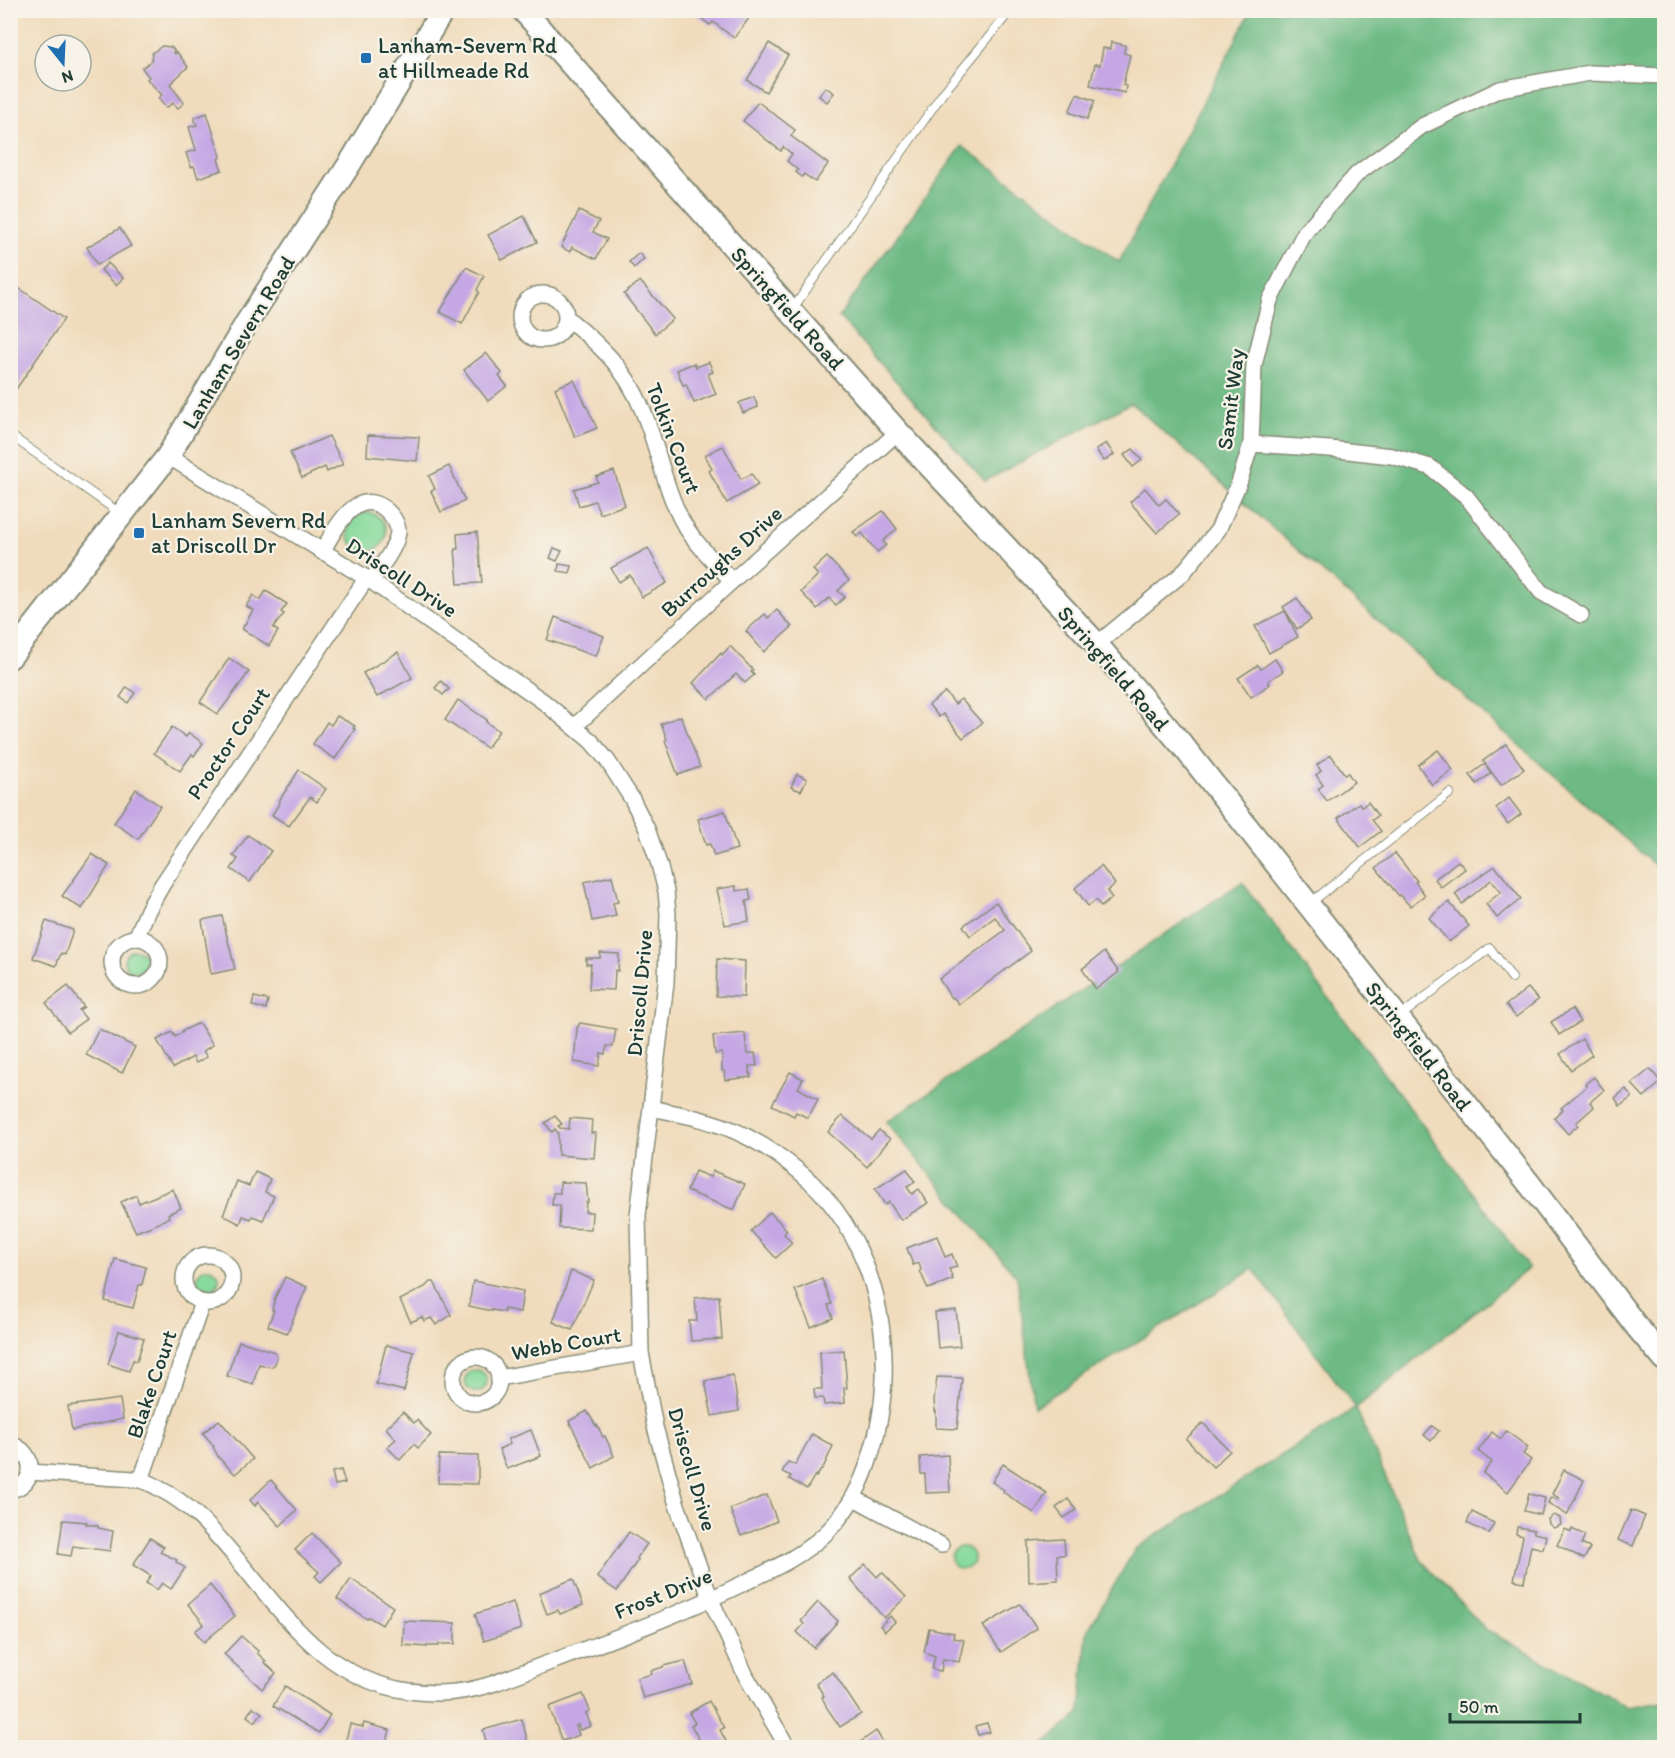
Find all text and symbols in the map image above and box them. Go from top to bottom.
place label: Lanham-Severn Rd at Hillmeade Rd [378,32,557,84]
north arrow [33,33,93,93]
marker: Lanham-Severn Rd at Hillmeade Rd [359,51,373,65]
text: N [59,66,76,87]
street label: Springfield Road [725,241,850,376]
street label: Lanham Severn Road [176,250,301,434]
street label: Samit Way [1211,346,1250,451]
street label: Tolkin Court [640,379,707,497]
street label: Burroughs Drive [655,500,788,623]
place label: Lanham Severn Rd at Driscoll Dr [151,507,326,559]
marker: Lanham Severn Rd at Driscoll Dr [132,526,146,540]
street label: Driscoll Drive [341,531,462,623]
street label: Springfield Road [1052,600,1175,737]
street label: Proctor Court [181,682,276,805]
street label: Driscoll Drive [621,929,658,1058]
street label: Springfield Road [1360,976,1478,1117]
street label: Webb Court [509,1321,623,1366]
street label: Blake Court [120,1326,183,1442]
street label: Driscoll Drive [662,1404,723,1534]
street label: Frost Drive [610,1562,716,1625]
scale bar [1450,1686,1580,1724]
text: 50 m [1459,1696,1499,1718]

